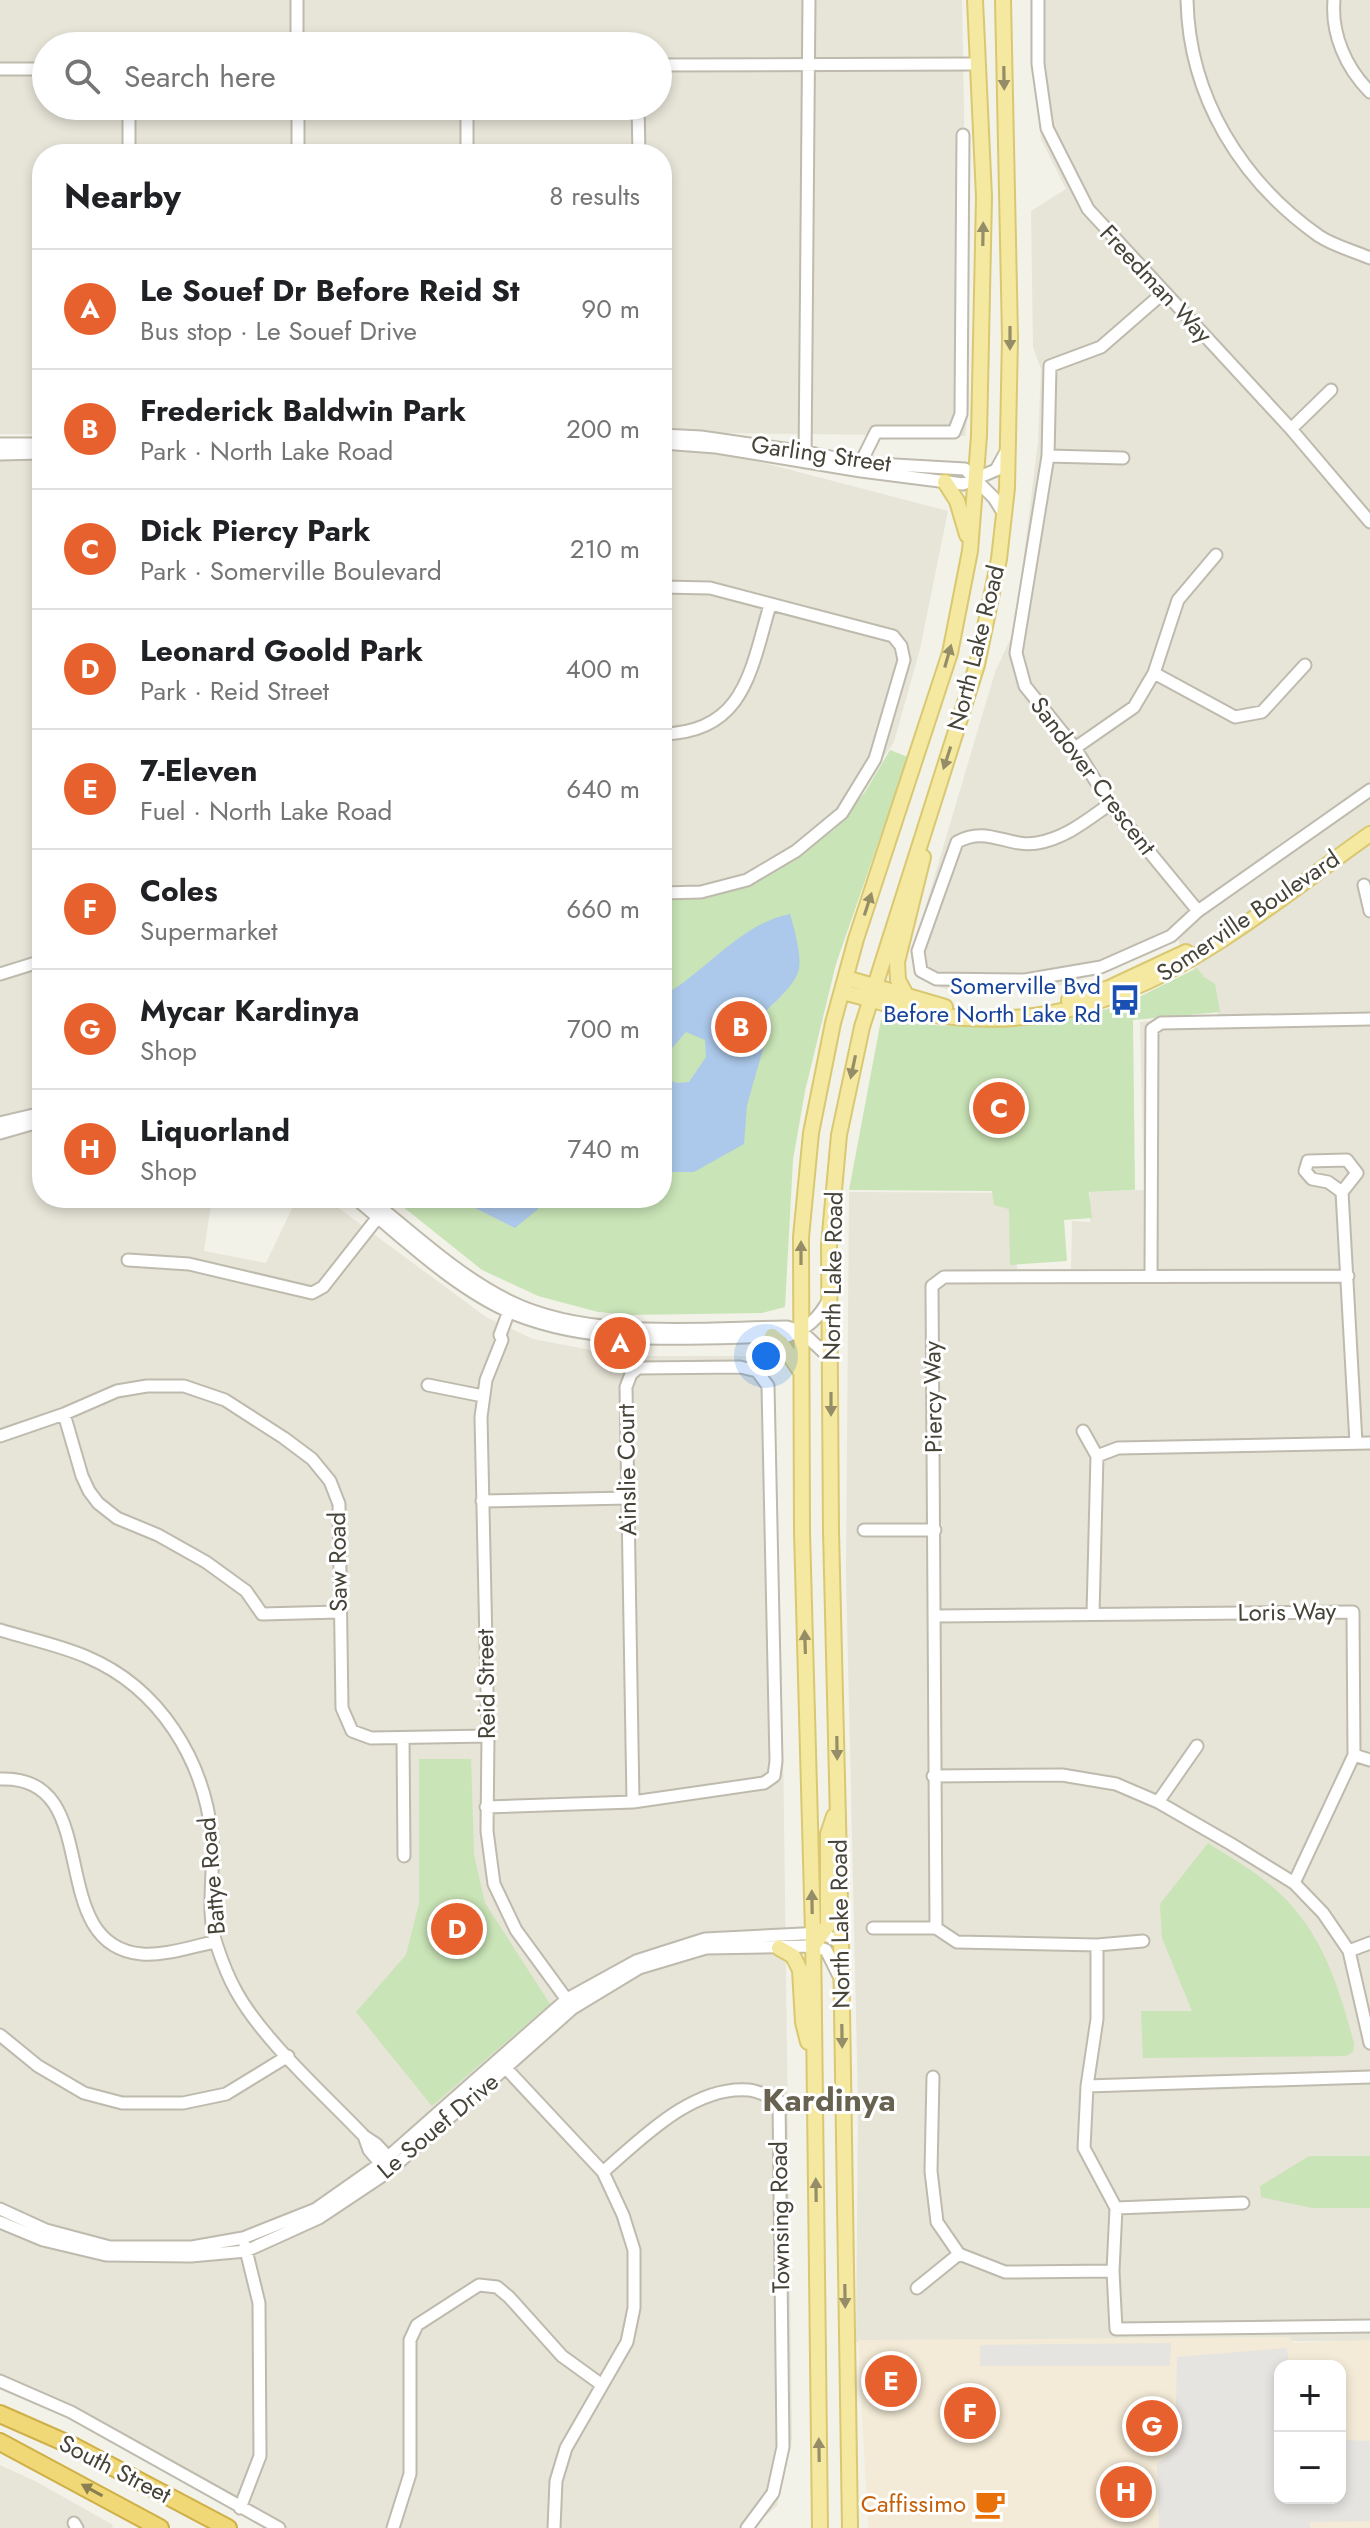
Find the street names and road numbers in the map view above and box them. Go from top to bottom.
street label: Freedman Way [1092,216,1221,351]
street label: Garling Street [749,426,893,481]
street label: North Lake Road [938,561,1013,734]
street label: Sandover Crescent [1022,689,1165,862]
street label: Somerville Boulevard [1149,841,1346,990]
street label: North Lake Road [814,1191,851,1361]
street label: Piercy Way [914,1340,951,1453]
street label: Ainslie Court [608,1404,645,1536]
street label: Saw Road [319,1512,356,1612]
street label: Loris Way [1237,1593,1337,1630]
street label: Reid Street [467,1628,504,1739]
street label: Battye Road [189,1816,234,1936]
street label: North Lake Road [821,1839,858,2009]
street label: Le Souef Drive [369,2064,506,2187]
street label: Townsing Road [761,2141,798,2293]
street label: South Street [53,2425,178,2512]

